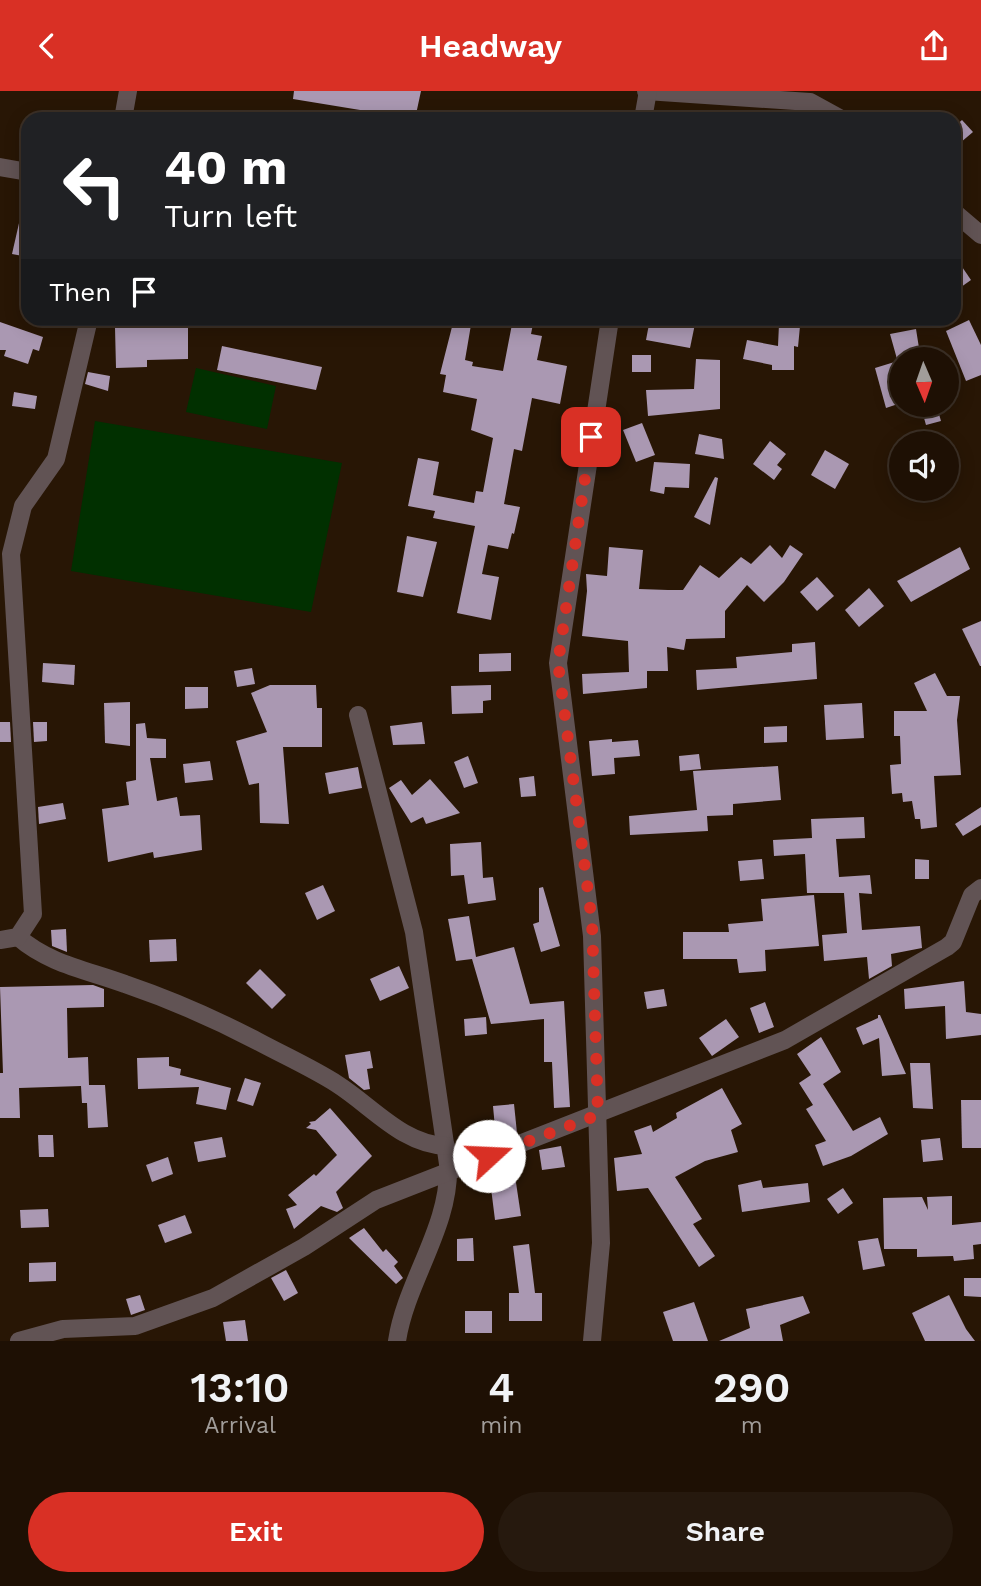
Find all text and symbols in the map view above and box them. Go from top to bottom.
icon: back [28,27,66,65]
text: Headway [419,27,562,65]
icon: share [915,27,953,65]
text: 40 m [164,138,287,196]
icon: left [49,140,140,231]
text: Turn left [164,197,297,235]
icon: arrive [125,273,163,311]
text: Then [49,277,111,307]
north arrow [889,347,959,417]
map controls [889,347,959,501]
pin [561,407,621,467]
icon: arrive [572,418,610,456]
button: sound [889,431,959,501]
position arrow [452,1119,526,1193]
text: 13:10 [191,1363,290,1412]
text: 4 [488,1363,515,1412]
text: 290 [713,1363,790,1412]
text: Arrival [204,1412,276,1439]
text: min [480,1412,522,1439]
text: m [741,1412,763,1439]
button: Exit [28,1492,484,1572]
button: Share [498,1492,953,1572]

